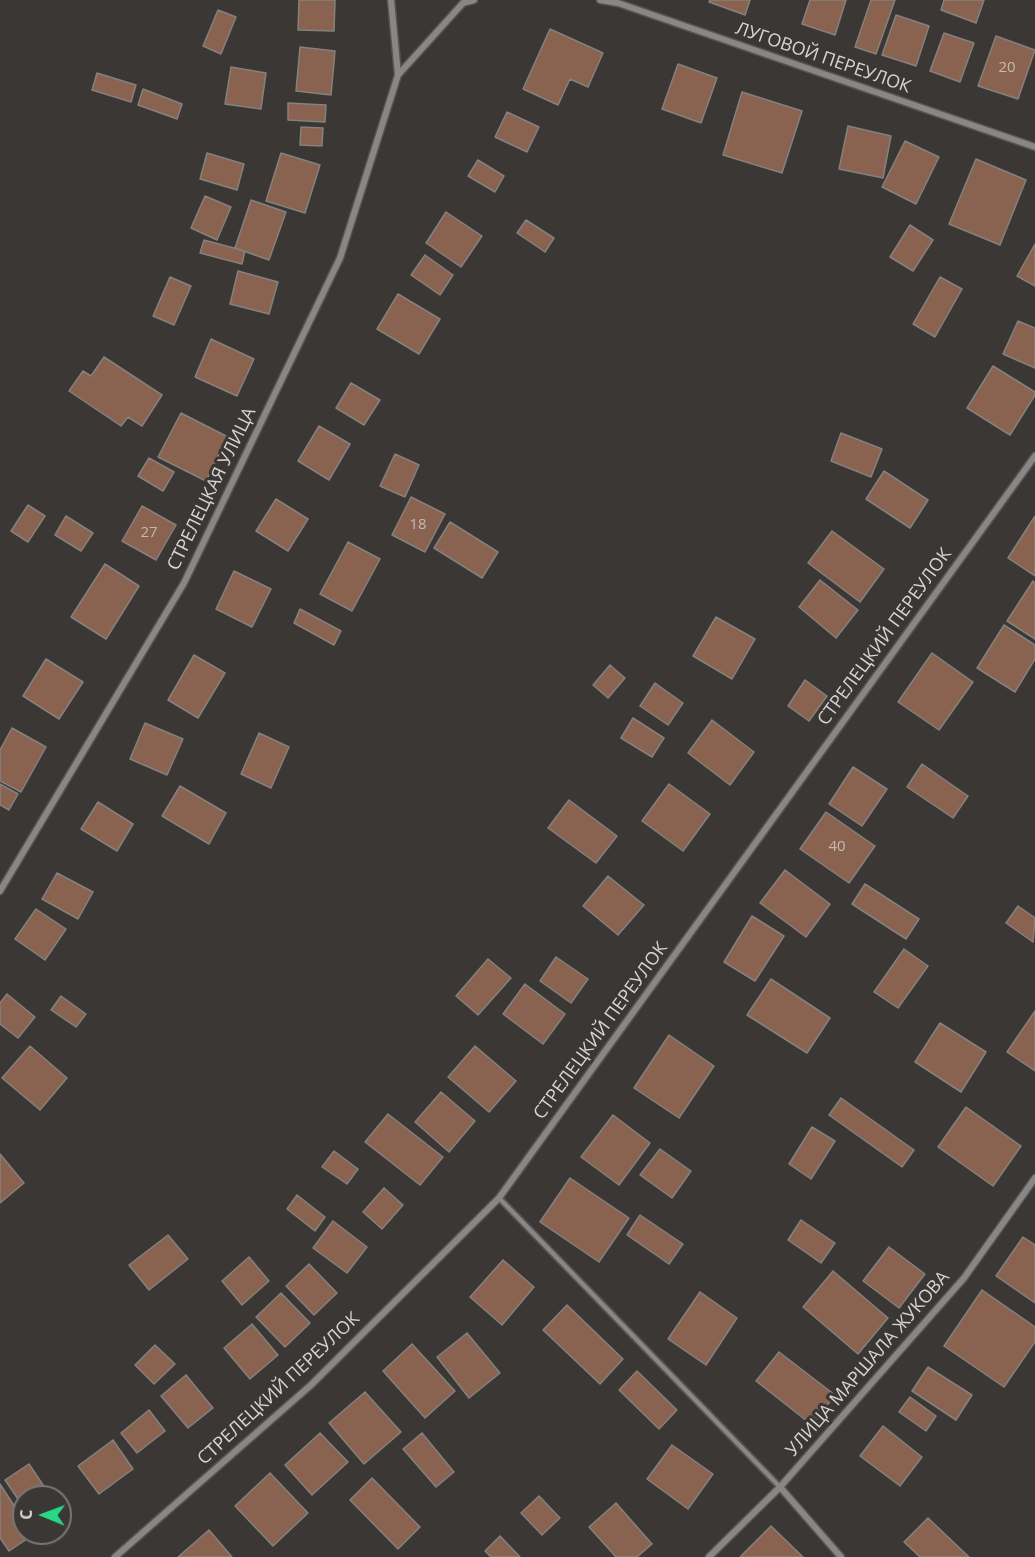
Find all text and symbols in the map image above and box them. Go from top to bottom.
street label: ЛУГОВОЙ ПЕРЕУЛОК [733,18,913,98]
house number: 20 [998,59,1016,77]
street label: СТРЕЛЕЦКАЯ УЛИЦА [163,404,261,574]
house number: 18 [409,516,427,534]
house number: 27 [140,524,158,542]
street label: СТРЕЛЕЦКИЙ ПЕРЕУЛОК [813,544,957,730]
house number: 40 [828,838,846,856]
street label: СТРЕЛЕЦКИЙ ПЕРЕУЛОК [529,938,673,1124]
street label: УЛИЦА МАРШАЛА ЖУКОВА [782,1267,954,1461]
street label: СТРЕЛЕЦКИЙ ПЕРЕУЛОК [193,1308,365,1470]
north arrow [12,1485,72,1545]
text: С [15,1509,37,1520]

